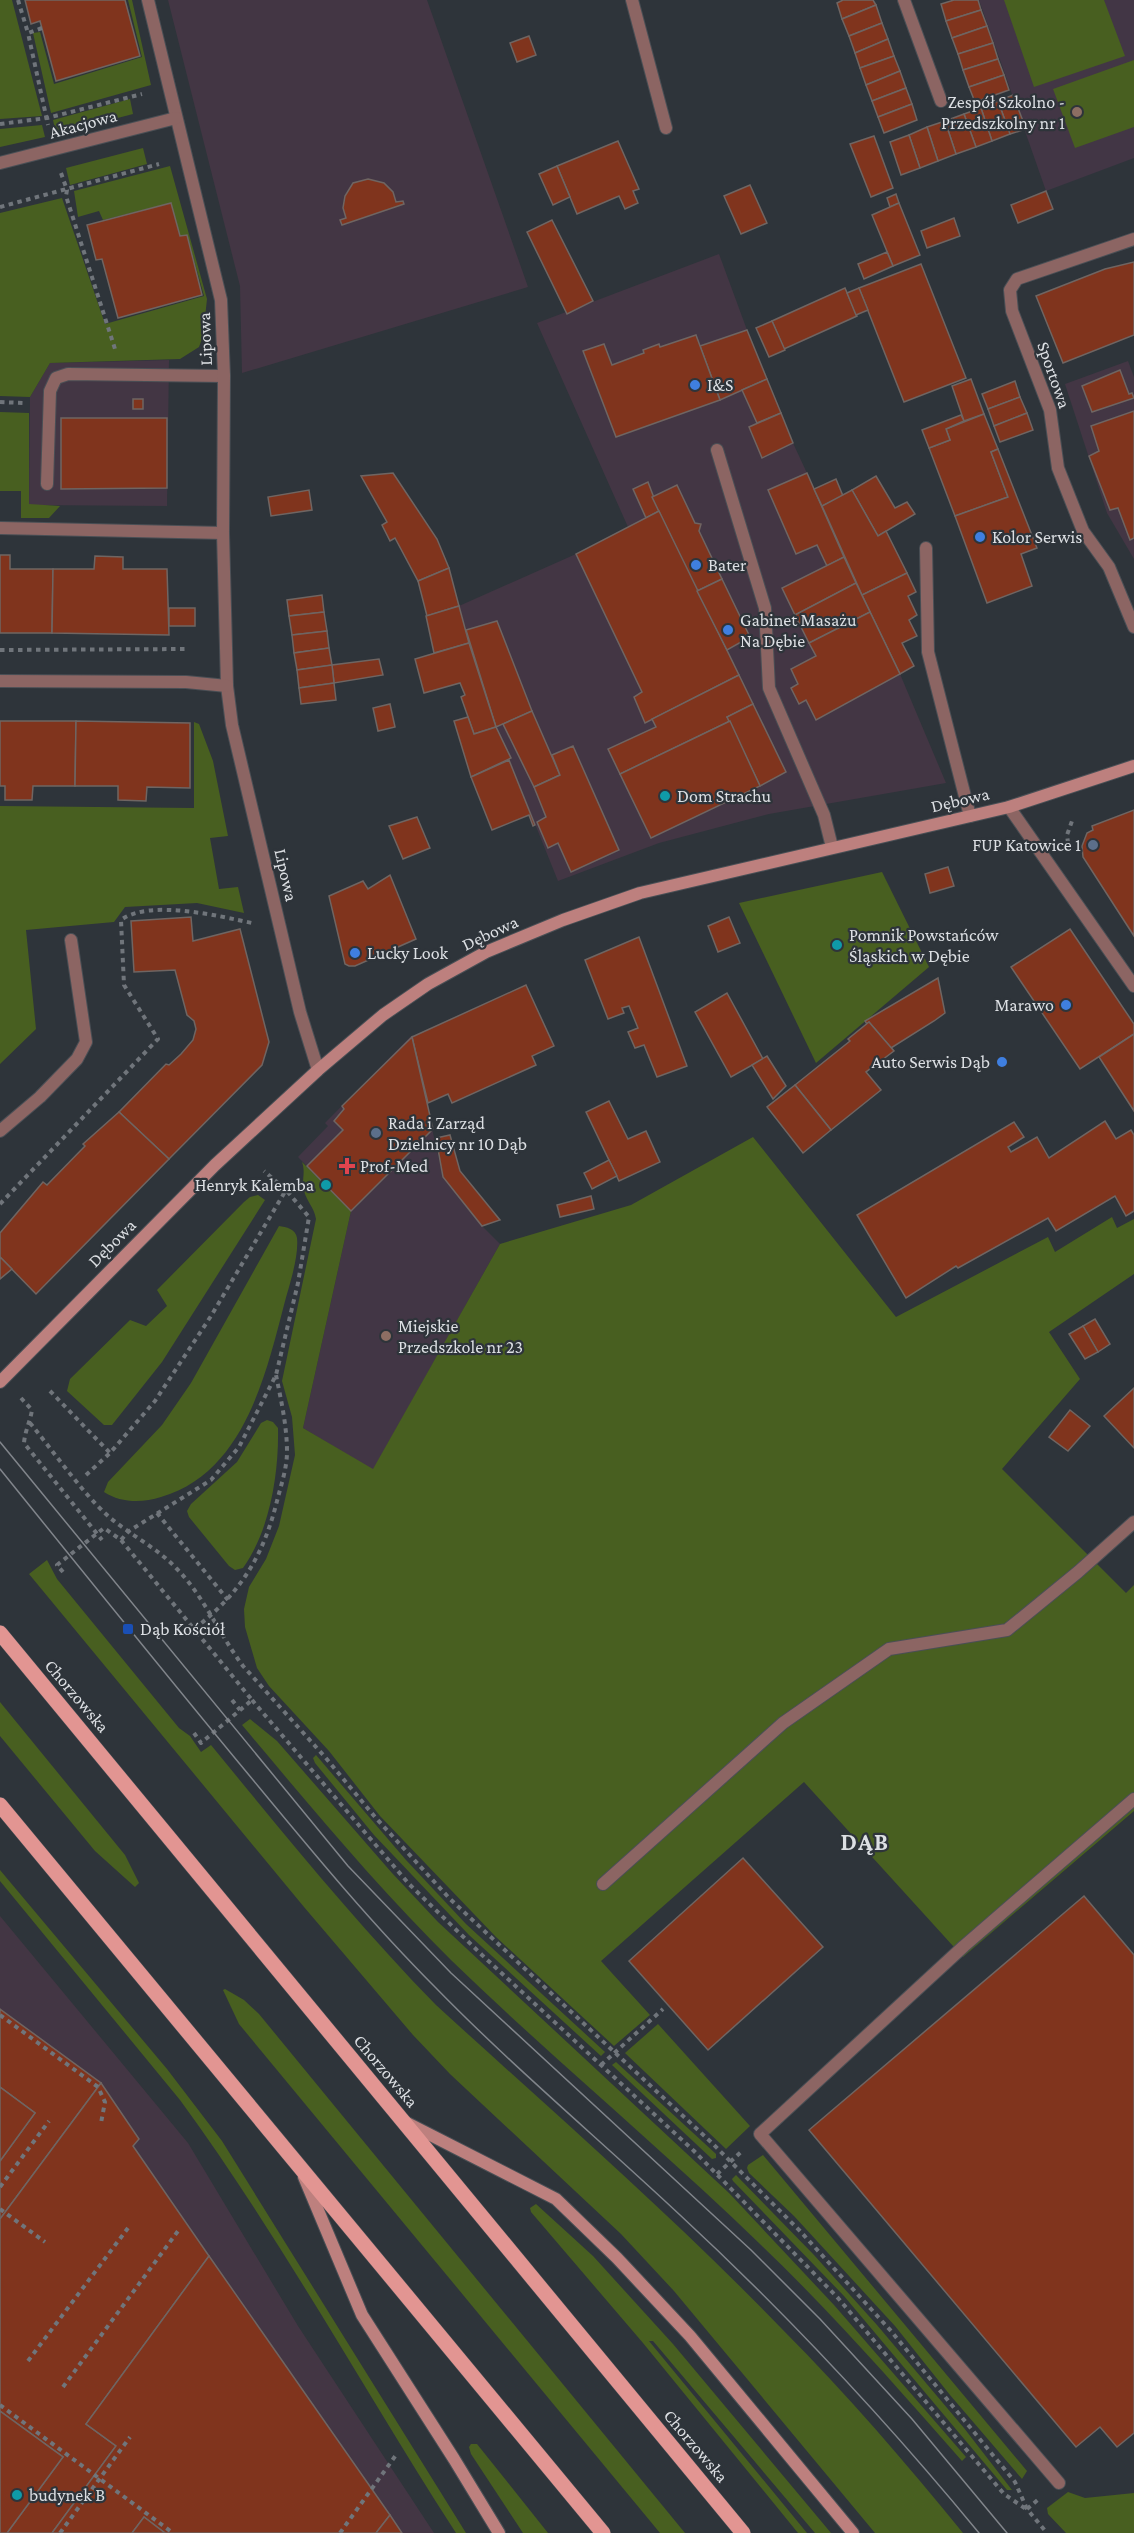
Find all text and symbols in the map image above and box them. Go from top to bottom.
place label: Zespół Szkolno - Przedszkolny nr 1 [941,92,1065,133]
street label: Akacjowa [47,105,119,144]
marker: Zespół Szkolno - Przedszkolny nr 1 [1070,105,1084,119]
street label: Lipowa [194,312,216,366]
street label: Sportowa [1033,339,1075,411]
place label: I&S [707,375,733,395]
marker: I&S [688,378,702,392]
place label: Kolor Serwis [992,527,1082,547]
marker: Kolor Serwis [973,530,987,544]
place label: Bater [708,555,747,575]
marker: Bater [689,558,703,572]
place label: Gabinet Masażu Na Dębie [740,610,857,651]
marker: Gabinet Masażu Na Dębie [721,623,735,637]
street label: Dębowa [929,784,991,816]
place label: Dom Strachu [677,786,772,806]
marker: Dom Strachu [658,789,672,803]
place label: FUP Katowice 1 [972,835,1081,855]
marker: FUP Katowice 1 [1086,838,1100,852]
street label: Lipowa [270,847,302,903]
street label: Dębowa [459,911,521,955]
place label: Pomnik Powstańców Śląskich w Dębie [849,925,999,966]
marker: Pomnik Powstańców Śląskich w Dębie [830,938,844,952]
place label: Lucky Look [367,943,449,963]
marker: Lucky Look [348,946,362,960]
place label: Marawo [994,995,1054,1015]
marker: Marawo [1059,998,1073,1012]
place label: Auto Serwis Dąb [872,1052,990,1072]
marker: Auto Serwis Dąb [995,1055,1009,1069]
place label: Rada i Zarząd Dzielnicy nr 10 Dąb [388,1113,527,1154]
marker: Rada i Zarząd Dzielnicy nr 10 Dąb [369,1126,383,1140]
place label: Prof-Med [360,1156,429,1176]
marker: Prof-Med [338,1157,356,1175]
place label: Henryk Kalemba [195,1175,314,1195]
marker: Henryk Kalemba [319,1178,333,1192]
street label: Dębowa [84,1215,140,1271]
place label: Miejskie Przedszkole nr 23 [398,1316,523,1357]
marker: Miejskie Przedszkole nr 23 [379,1329,393,1343]
place label: Dąb Kościół [140,1619,225,1639]
marker: Dąb Kościół [121,1622,135,1636]
street label: Chorzowska [41,1655,113,1737]
district label: DĄB [840,1828,890,1855]
street label: Chorzowska [350,2030,422,2112]
street label: Chorzowska [660,2405,732,2487]
place label: budynek B [29,2485,105,2505]
marker: budynek B [10,2488,24,2502]

